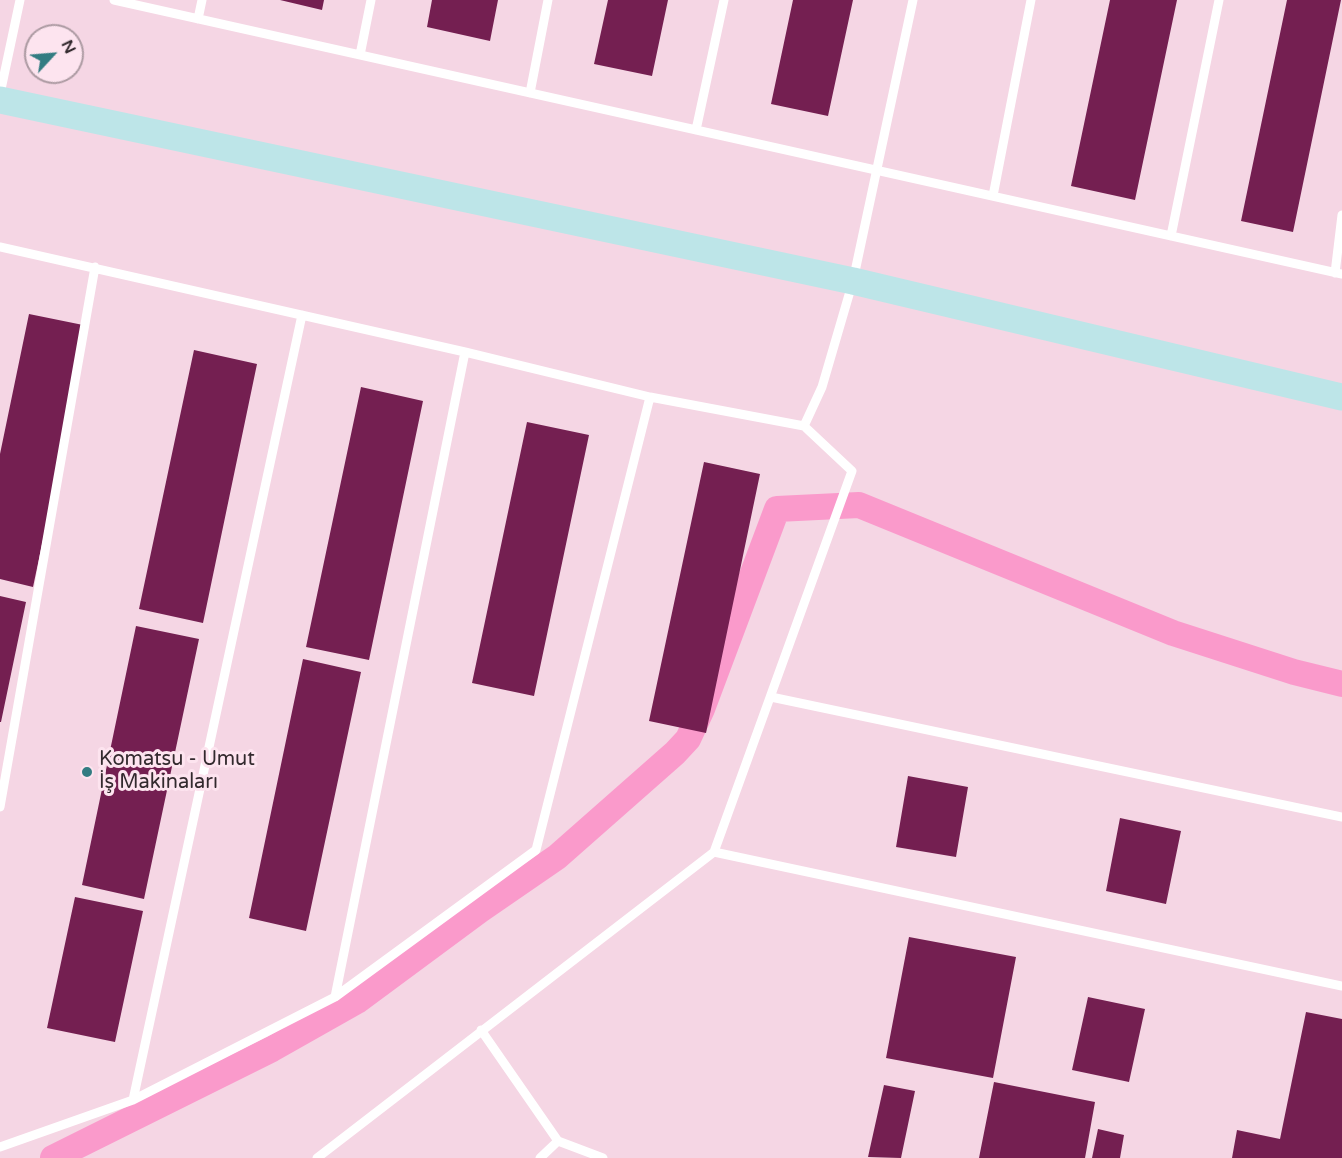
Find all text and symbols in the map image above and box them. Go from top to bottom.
north arrow [24,24,84,84]
text: N [57,37,80,57]
place label: Komatsu - Umut İş Makinaları [99,748,255,795]
marker: Komatsu - Umut İş Makinaları [80,765,94,779]

